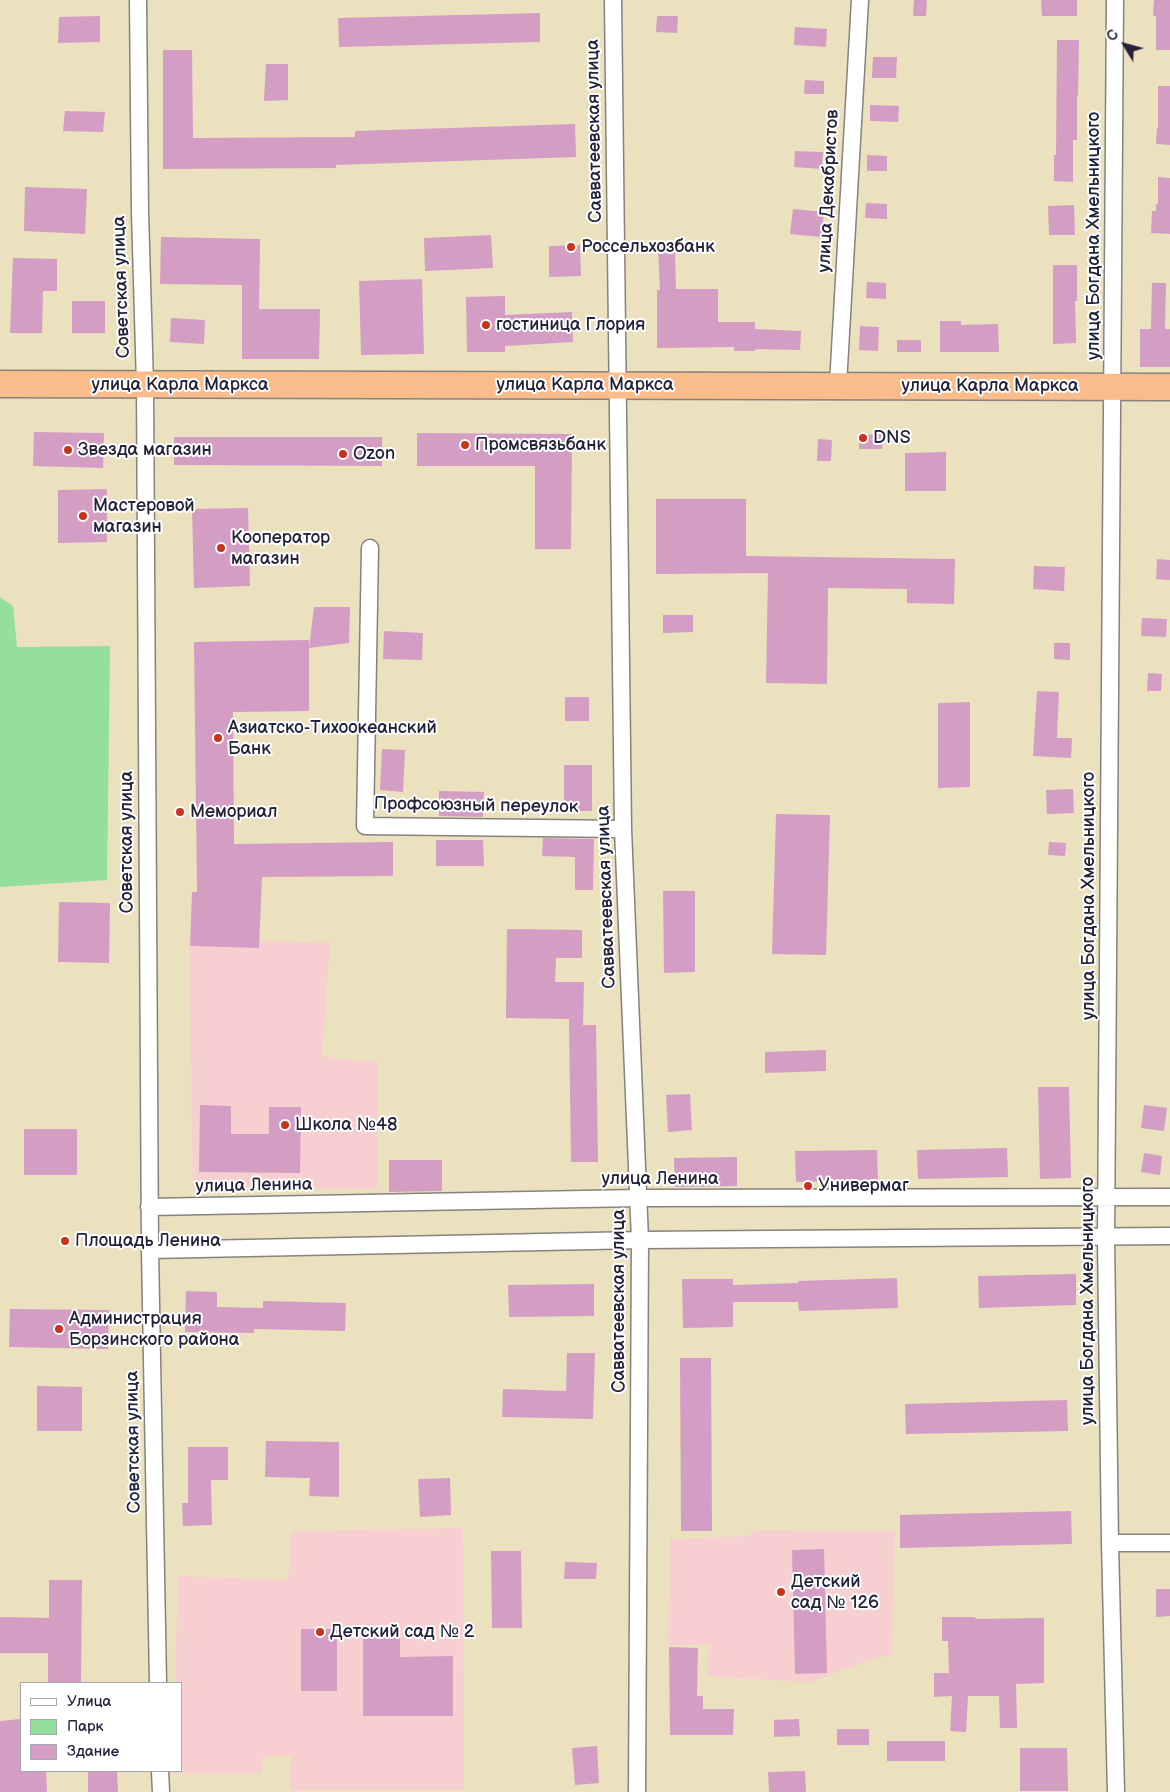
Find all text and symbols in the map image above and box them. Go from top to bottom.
north arrow [1100,20,1150,70]
text: С [1103,27,1122,45]
street label: Савватеевская улица [583,39,607,223]
street label: улица Декабристов [814,109,844,273]
street label: улица Богдана Хмельницкого [1083,112,1105,360]
street label: Советская улица [109,215,135,359]
place label: Россельхозбанк [581,236,715,258]
marker: Россельхозбанк [565,241,577,253]
place label: гостиница Глория [496,314,645,336]
marker: гостиница Глория [480,319,492,331]
street label: улица Карла Маркса [91,374,269,396]
street label: улица Карла Маркса [496,374,674,396]
street label: улица Карла Маркса [901,375,1079,397]
place label: DNS [873,427,911,449]
marker: DNS [857,432,869,444]
place label: Промсвязьбанк [475,434,606,456]
place label: Звезда магазин [78,439,212,461]
marker: Промсвязьбанк [459,439,471,451]
place label: Ozon [353,443,395,465]
marker: Звезда магазин [62,444,74,456]
marker: Ozon [337,448,349,460]
place label: Мастеровой магазин [93,495,195,538]
marker: Мастеровой магазин [77,510,89,522]
place label: Кооператор магазин [231,527,330,570]
marker: Кооператор магазин [215,542,227,554]
place label: Азиатско-Тихоокеанский Банк [228,717,437,760]
marker: Азиатско-Тихоокеанский Банк [212,732,224,744]
street label: Советская улица [116,771,138,913]
street label: улица Богдана Хмельницкого [1078,772,1100,1020]
street label: Профсоюзный переулок [374,793,578,819]
place label: Мемориал [190,801,277,823]
street label: Савватеевская улица [593,805,621,989]
marker: Мемориал [174,806,186,818]
place label: Школа №48 [295,1114,397,1136]
marker: Школа №48 [279,1119,291,1131]
street label: улица Ленина [601,1168,719,1190]
street label: улица Ленина [195,1174,313,1198]
place label: Универмаг [818,1175,909,1197]
street label: улица Богдана Хмельницкого [1077,1177,1099,1425]
marker: Универмаг [802,1180,814,1192]
street label: Савватеевская улица [608,1209,630,1393]
place label: Площадь Ленина [75,1230,221,1252]
marker: Площадь Ленина [59,1235,71,1247]
place label: Администрация Борзинского района [69,1308,239,1350]
marker: Администрация Борзинского района [53,1323,65,1335]
street label: Советская улица [122,1371,146,1513]
place label: Детский сад № 126 [791,1571,879,1614]
marker: Детский сад № 126 [775,1586,787,1598]
place label: Детский сад № 2 [330,1621,474,1643]
marker: Детский сад № 2 [314,1626,326,1638]
legend [20,1682,182,1772]
text: Улица [67,1692,111,1711]
text: Парк [67,1717,104,1736]
text: Здание [67,1742,119,1761]

